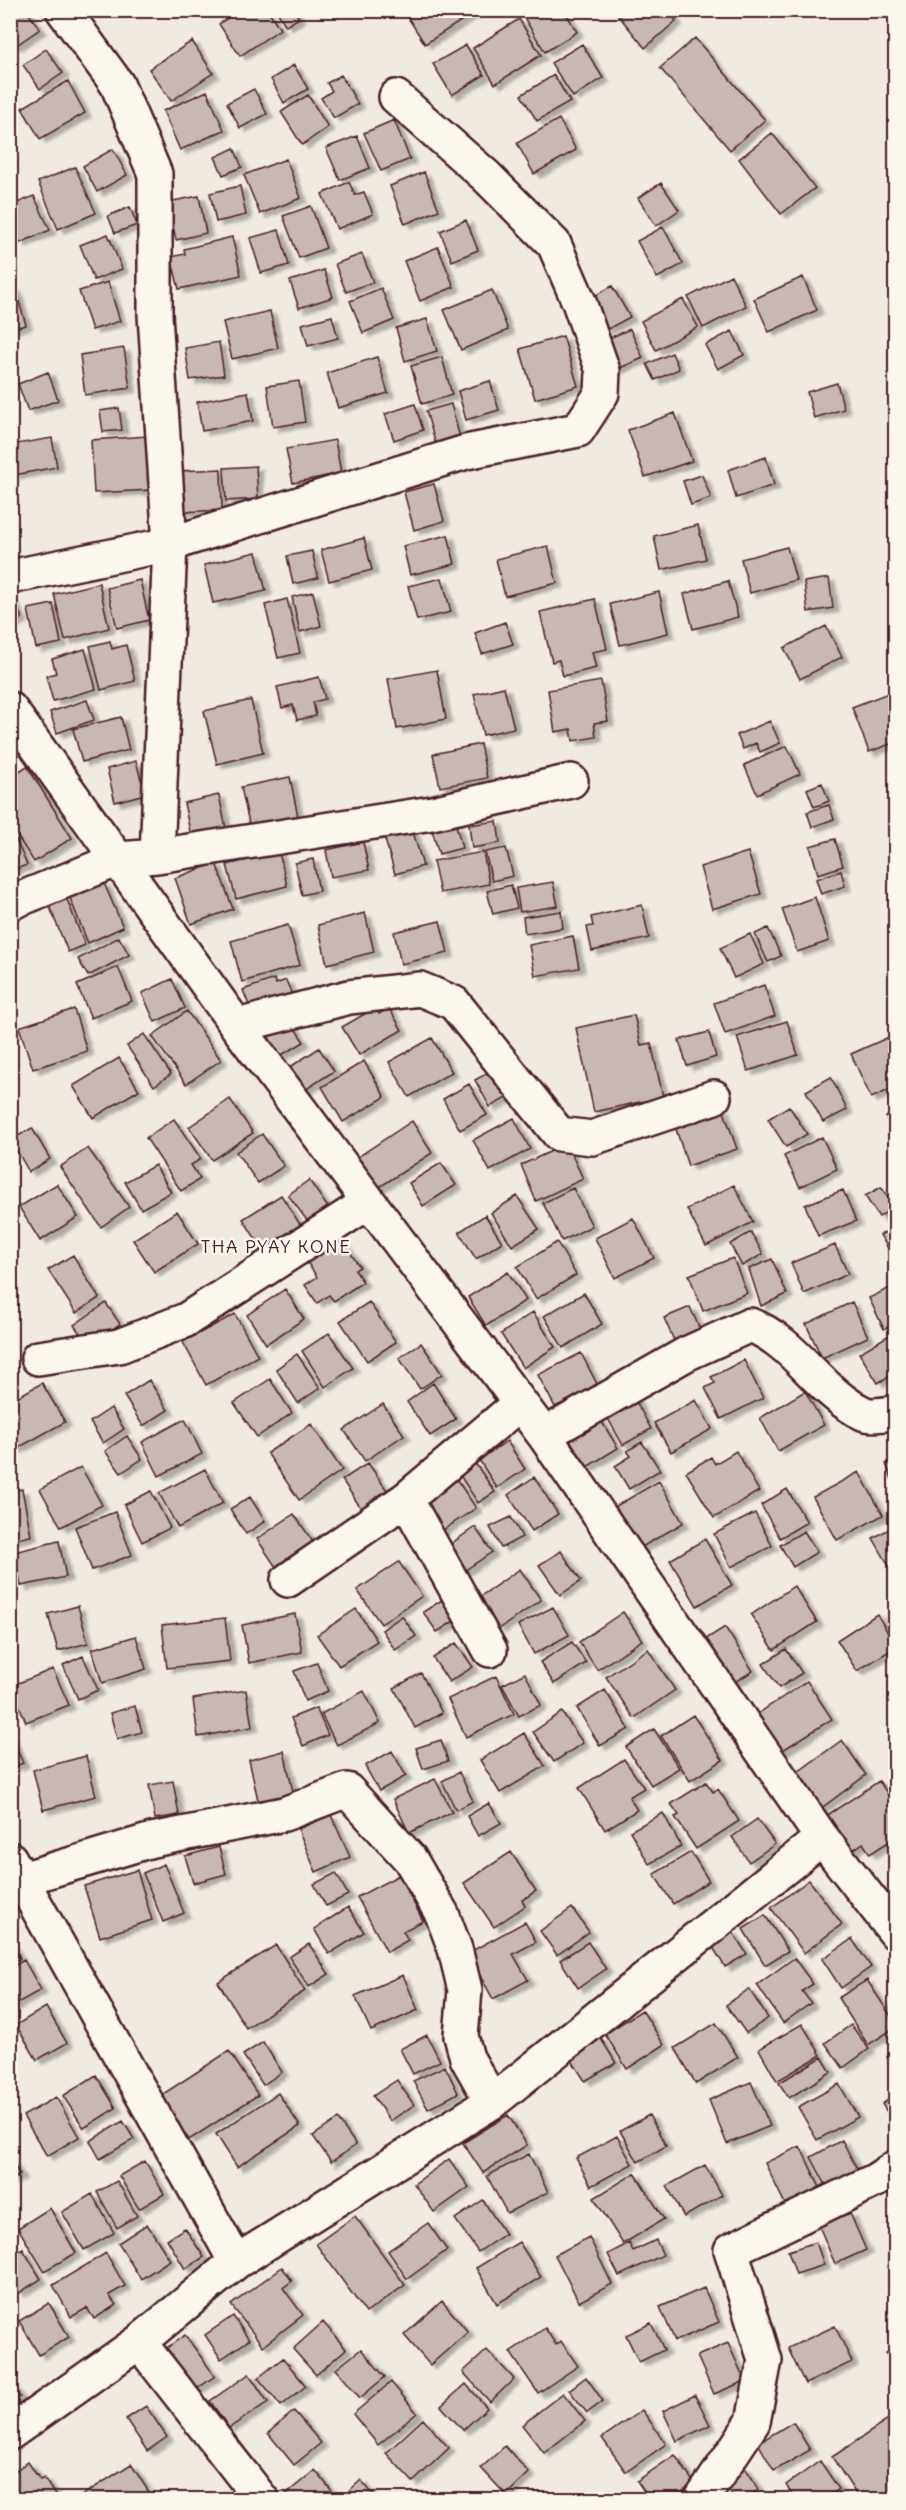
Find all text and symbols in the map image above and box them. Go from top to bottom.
district label: THA PYAY KONE [201,1235,351,1258]

